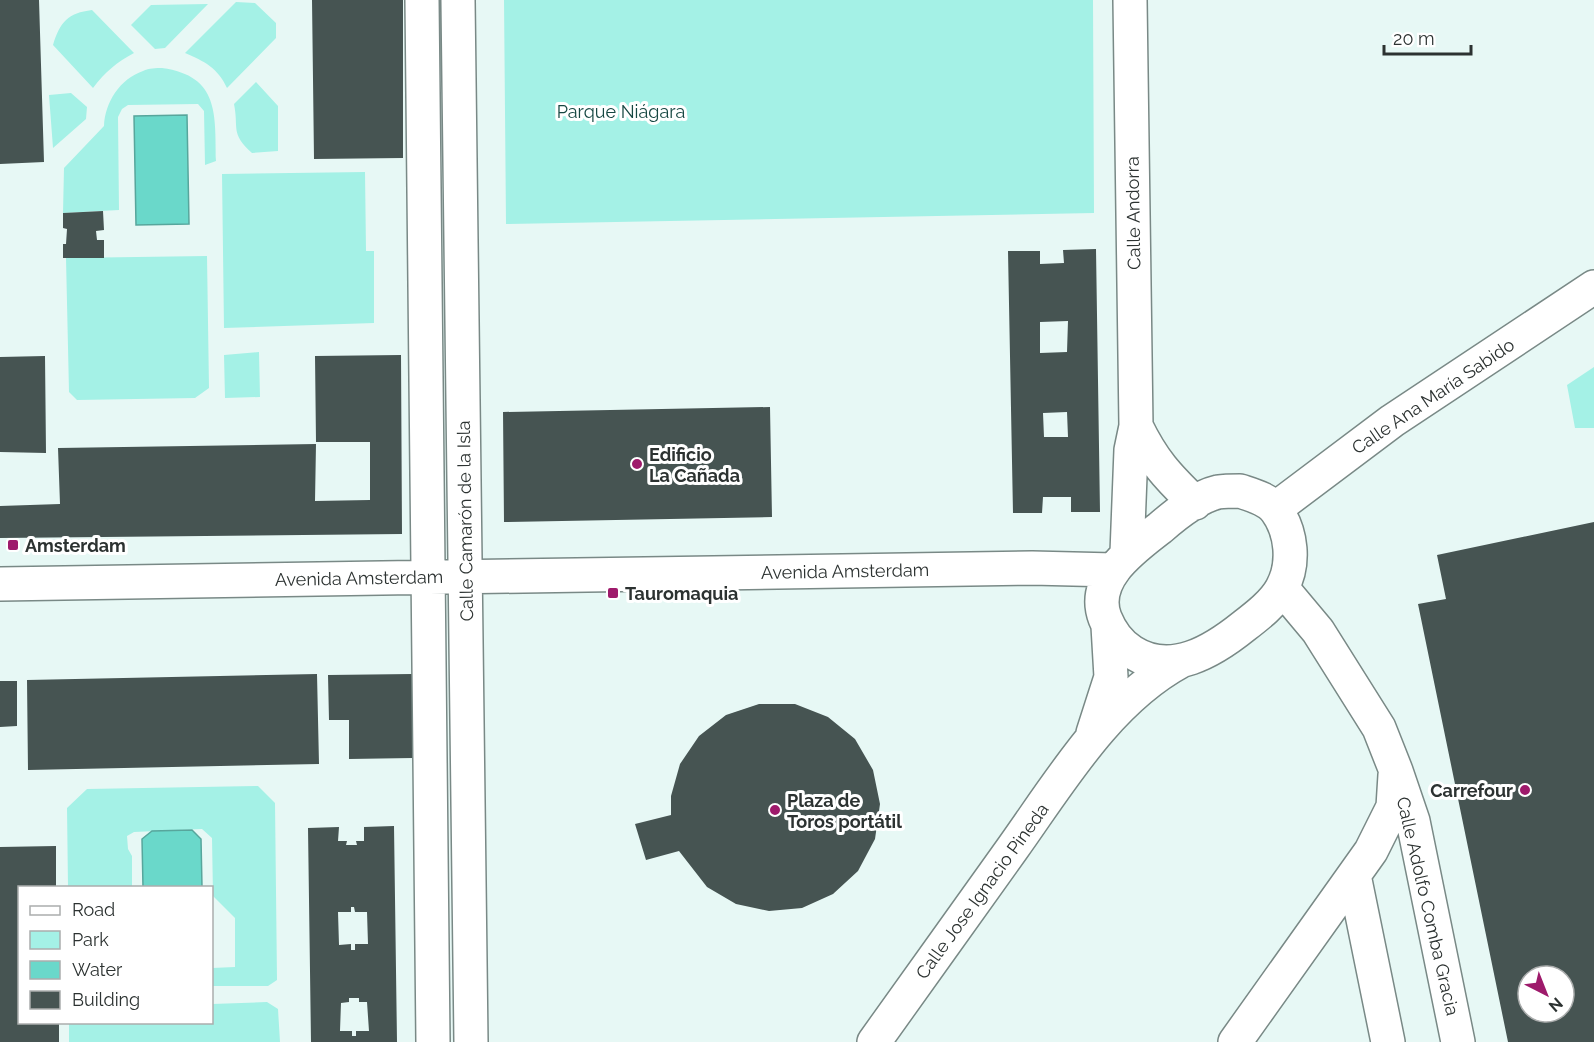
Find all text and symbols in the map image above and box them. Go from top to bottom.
scale bar [1384,18,1471,56]
text: 20 m [1393,28,1435,49]
park label: Parque Niágara [557,101,685,122]
street label: Calle Andorra [1122,156,1144,270]
street label: Calle Ana María Sabido [1348,334,1518,458]
street label: Calle Camarón de la Isla [453,420,477,622]
place label: Edificio La Cañada [649,444,740,486]
marker: Edificio La Cañada [630,457,644,471]
place label: Amsterdam [25,535,126,556]
marker: Amsterdam [6,538,20,552]
street label: Avenida Amsterdam [761,559,929,583]
street label: Avenida Amsterdam [275,566,443,590]
place label: Tauromaquia [625,583,738,604]
marker: Tauromaquia [606,586,620,600]
place label: Carrefour [1430,780,1513,801]
marker: Carrefour [1518,783,1532,797]
place label: Plaza de Toros portátil [787,790,902,832]
street label: Calle Adolfo Comba Gracia [1393,795,1463,1017]
street label: Calle Jose Ignacio Pineda [911,799,1053,983]
marker: Plaza de Toros portátil [768,803,782,817]
legend [18,886,213,1024]
text: Road [72,899,115,920]
text: Park [72,929,109,950]
text: Water [72,959,123,980]
north arrow [1516,964,1576,1024]
text: Building [72,989,140,1010]
text: N [1545,994,1567,1016]

